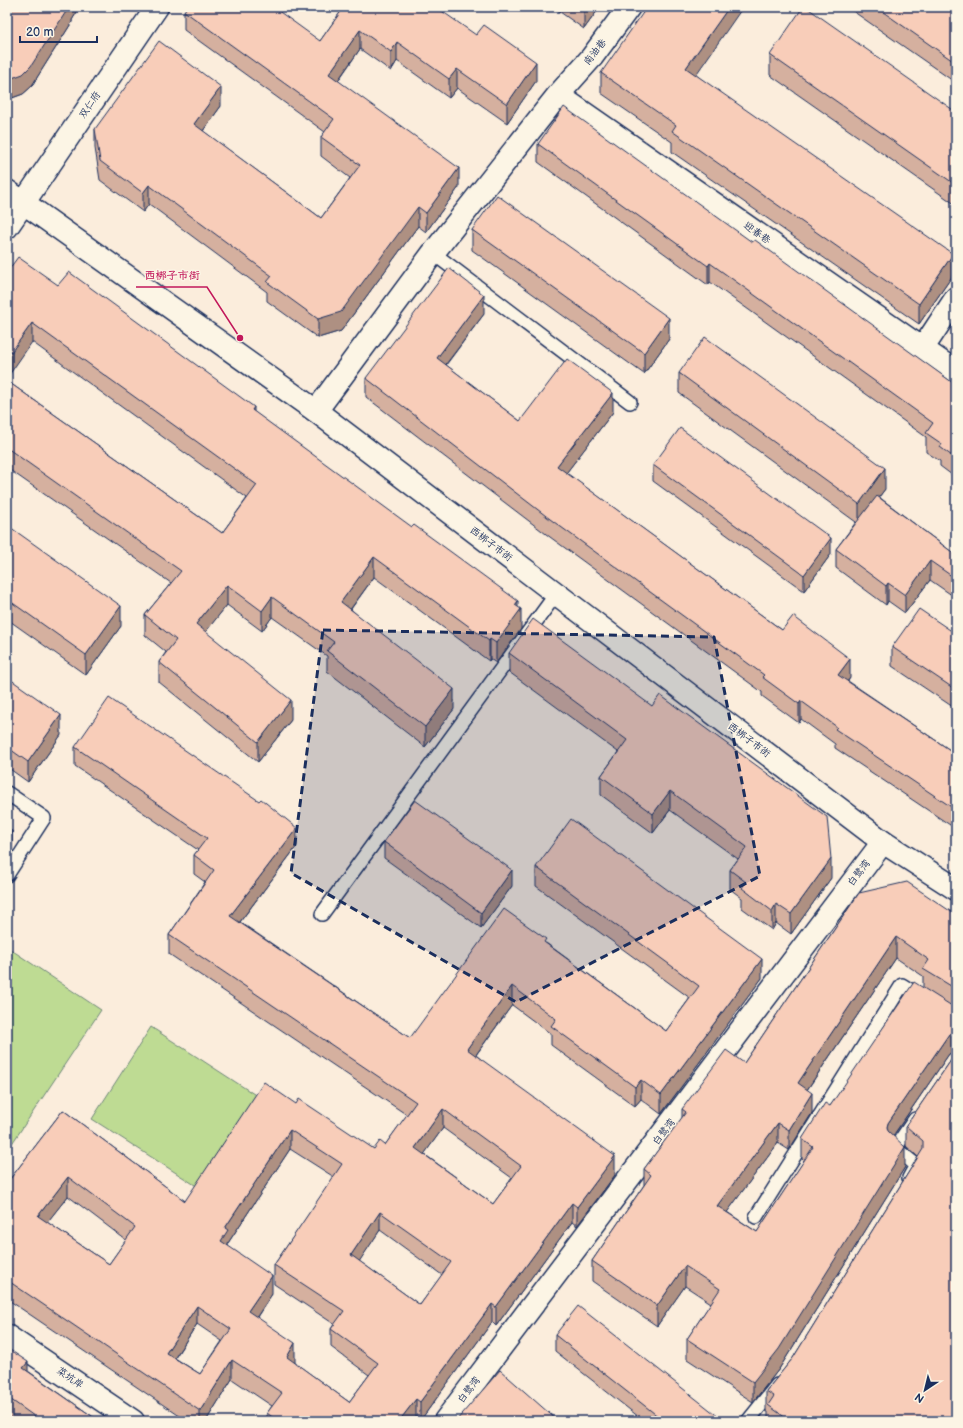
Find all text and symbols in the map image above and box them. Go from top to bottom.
scale bar [20,18,97,44]
text: 20 m [26,25,53,40]
street label: 南油巷 [581,36,610,68]
street label: 双仁府 [77,89,103,121]
street label: 迎春巷 [741,219,774,247]
callout: 西梆子市街 [136,264,207,287]
text: 西梆子市街 [145,269,200,282]
street label: 西梆子市街 [467,524,515,564]
street label: 西梆子市街 [725,720,773,760]
street label: 白鹭湾 [845,857,873,889]
street label: 白鹭湾 [650,1116,678,1148]
street label: 菜坑岸 [54,1365,86,1391]
north arrow [905,1370,945,1410]
street label: 白鹭湾 [455,1374,483,1406]
text: N [912,1390,927,1405]

